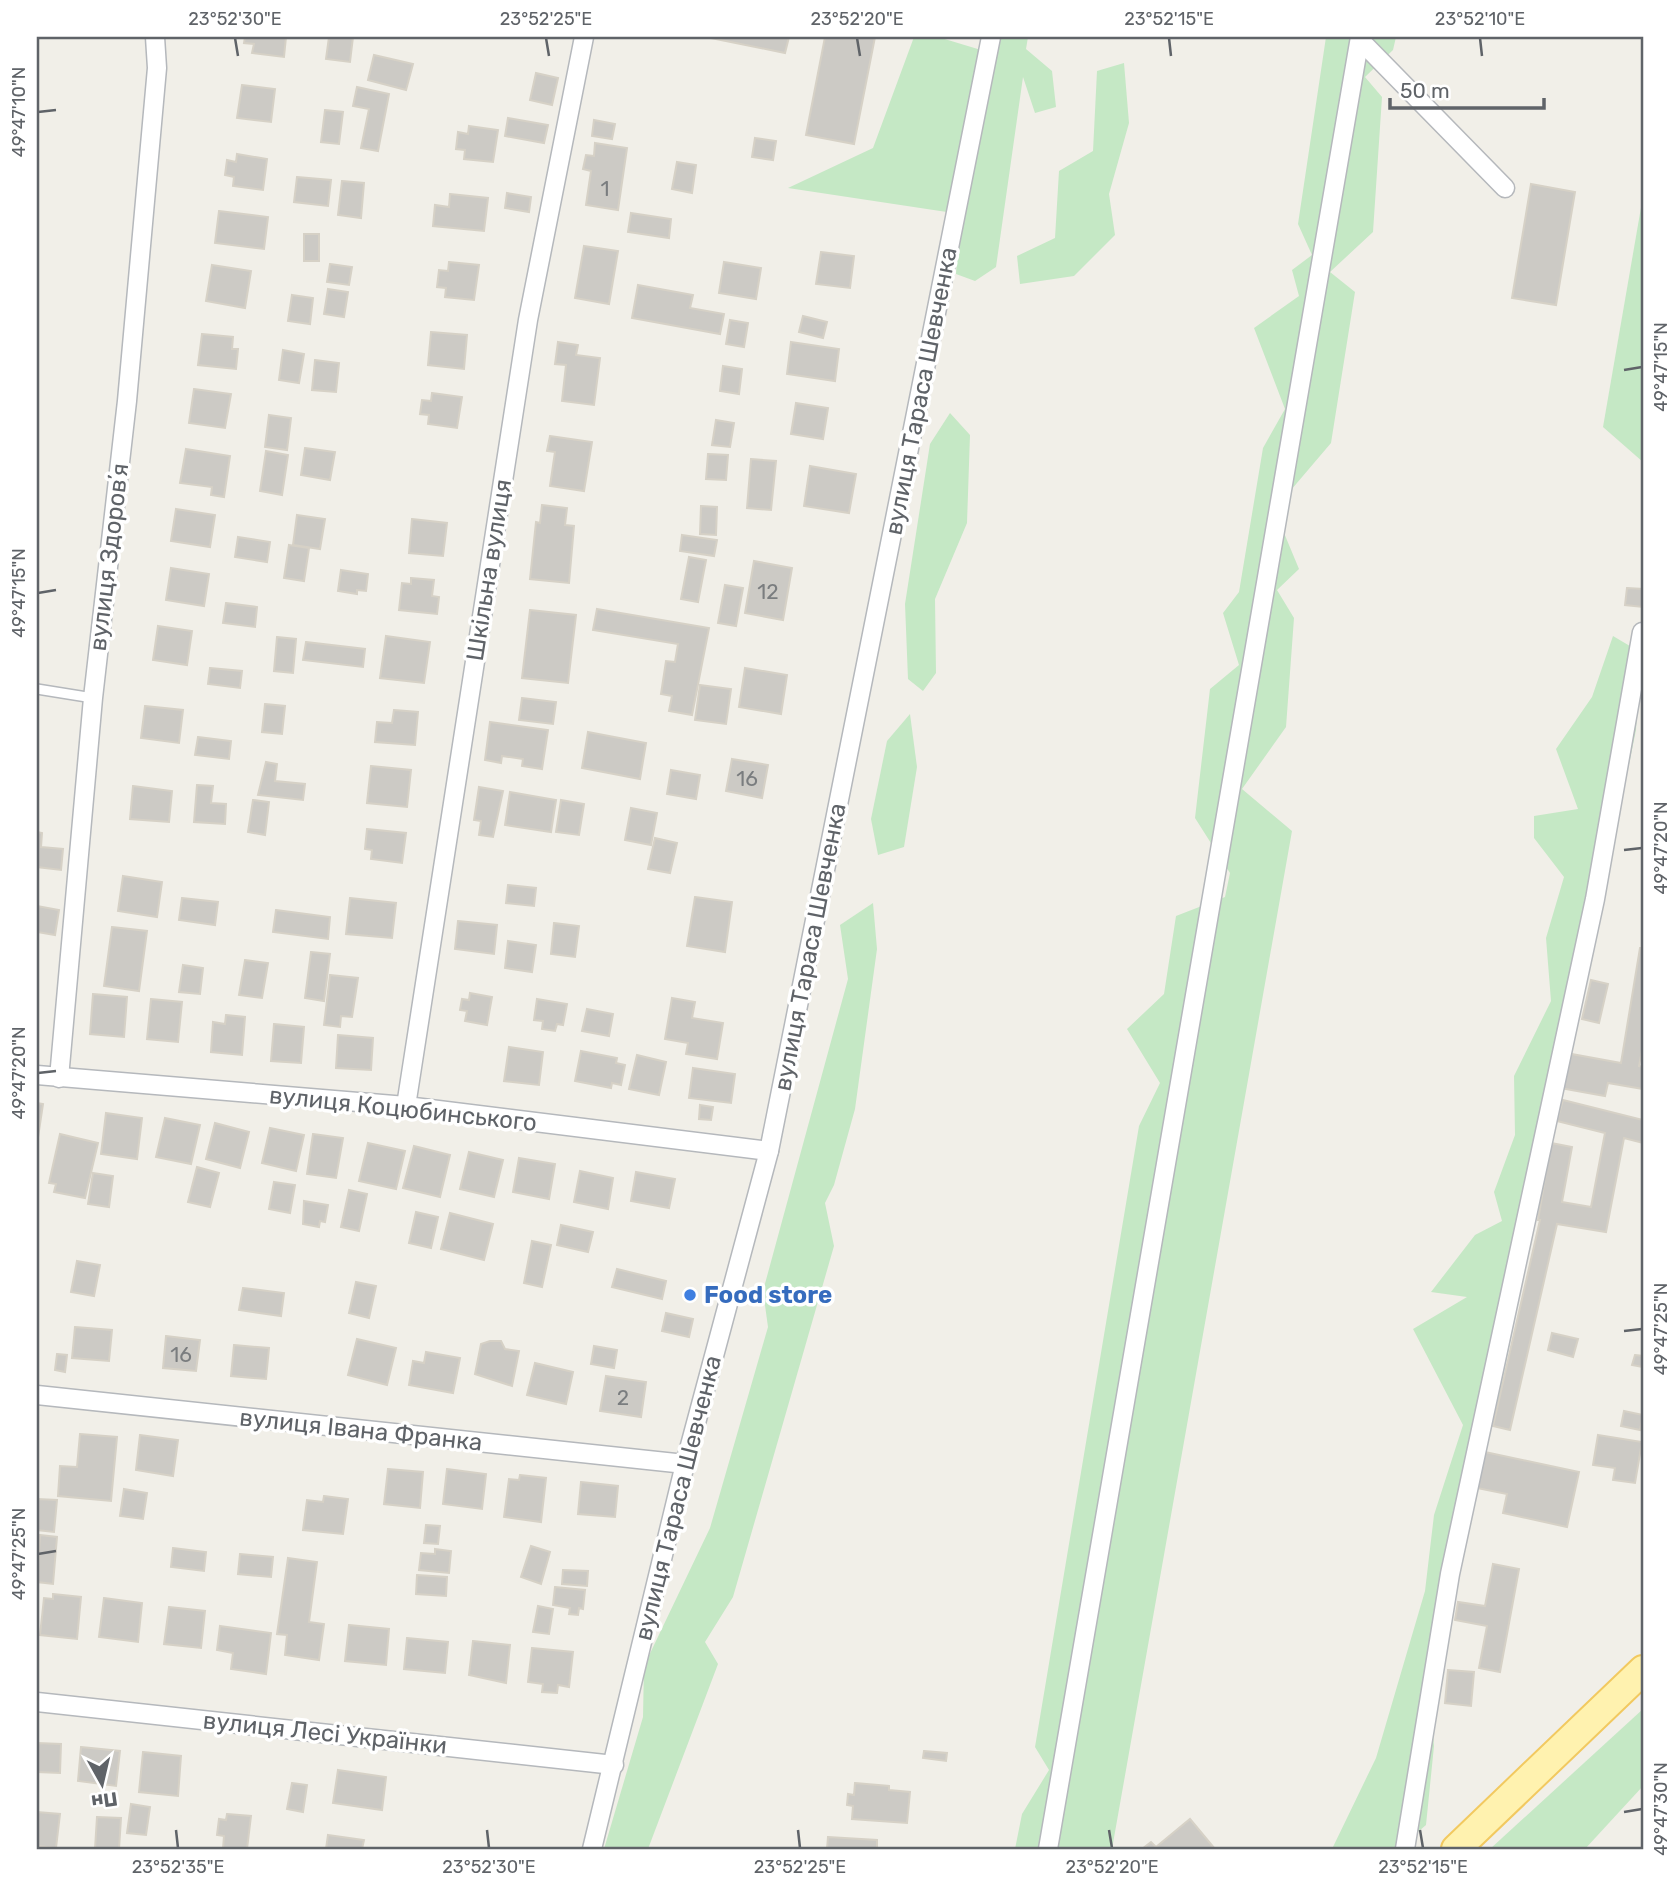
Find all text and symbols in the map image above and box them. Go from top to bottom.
text: 23°52'30"E [188,8,282,30]
text: 23°52'25"E [500,8,592,30]
text: 23°52'20"E [810,8,904,30]
text: 23°52'15"E [1124,8,1214,30]
text: 23°52'10"E [1435,8,1525,30]
scale bar [1390,66,1544,110]
text: 49°47'10"N [8,67,30,157]
text: 50 m [1400,78,1450,103]
house number: 1 [601,176,610,201]
street label: вулиця Тараса Шевченка [879,245,963,537]
text: 49°47'15"N [1650,322,1672,412]
street label: вулиця Здоровʼя [84,462,134,652]
street label: Шкільна вулиця [461,477,517,663]
text: 49°47'15"N [8,548,30,638]
house number: 12 [757,579,779,604]
house number: 16 [736,766,758,791]
street label: вулиця Тараса Шевченка [768,801,852,1093]
text: 49°47'20"N [1650,801,1672,895]
text: 49°47'20"N [8,1026,30,1120]
street label: вулиця Коцюбинського [268,1081,538,1137]
place label: Food store [704,1281,832,1309]
text: 49°47'25"N [1650,1283,1672,1375]
marker: Food store [682,1287,698,1303]
house number: 16 [170,1342,192,1367]
street label: вулиця Тараса Шевченка [629,1353,727,1643]
house number: 2 [617,1385,629,1410]
street label: вулиця Івана Франка [238,1403,484,1457]
text: 49°47'25"N [8,1508,30,1600]
street label: вулиця Лесі Українки [202,1706,448,1760]
north arrow [66,1750,136,1820]
text: 49°47'30"N [1650,1762,1672,1856]
text: Пн [90,1787,119,1814]
text: 23°52'35"E [132,1856,224,1878]
text: 23°52'30"E [442,1856,536,1878]
text: 23°52'25"E [754,1856,846,1878]
text: 23°52'20"E [1065,1856,1159,1878]
text: 23°52'15"E [1378,1856,1468,1878]

